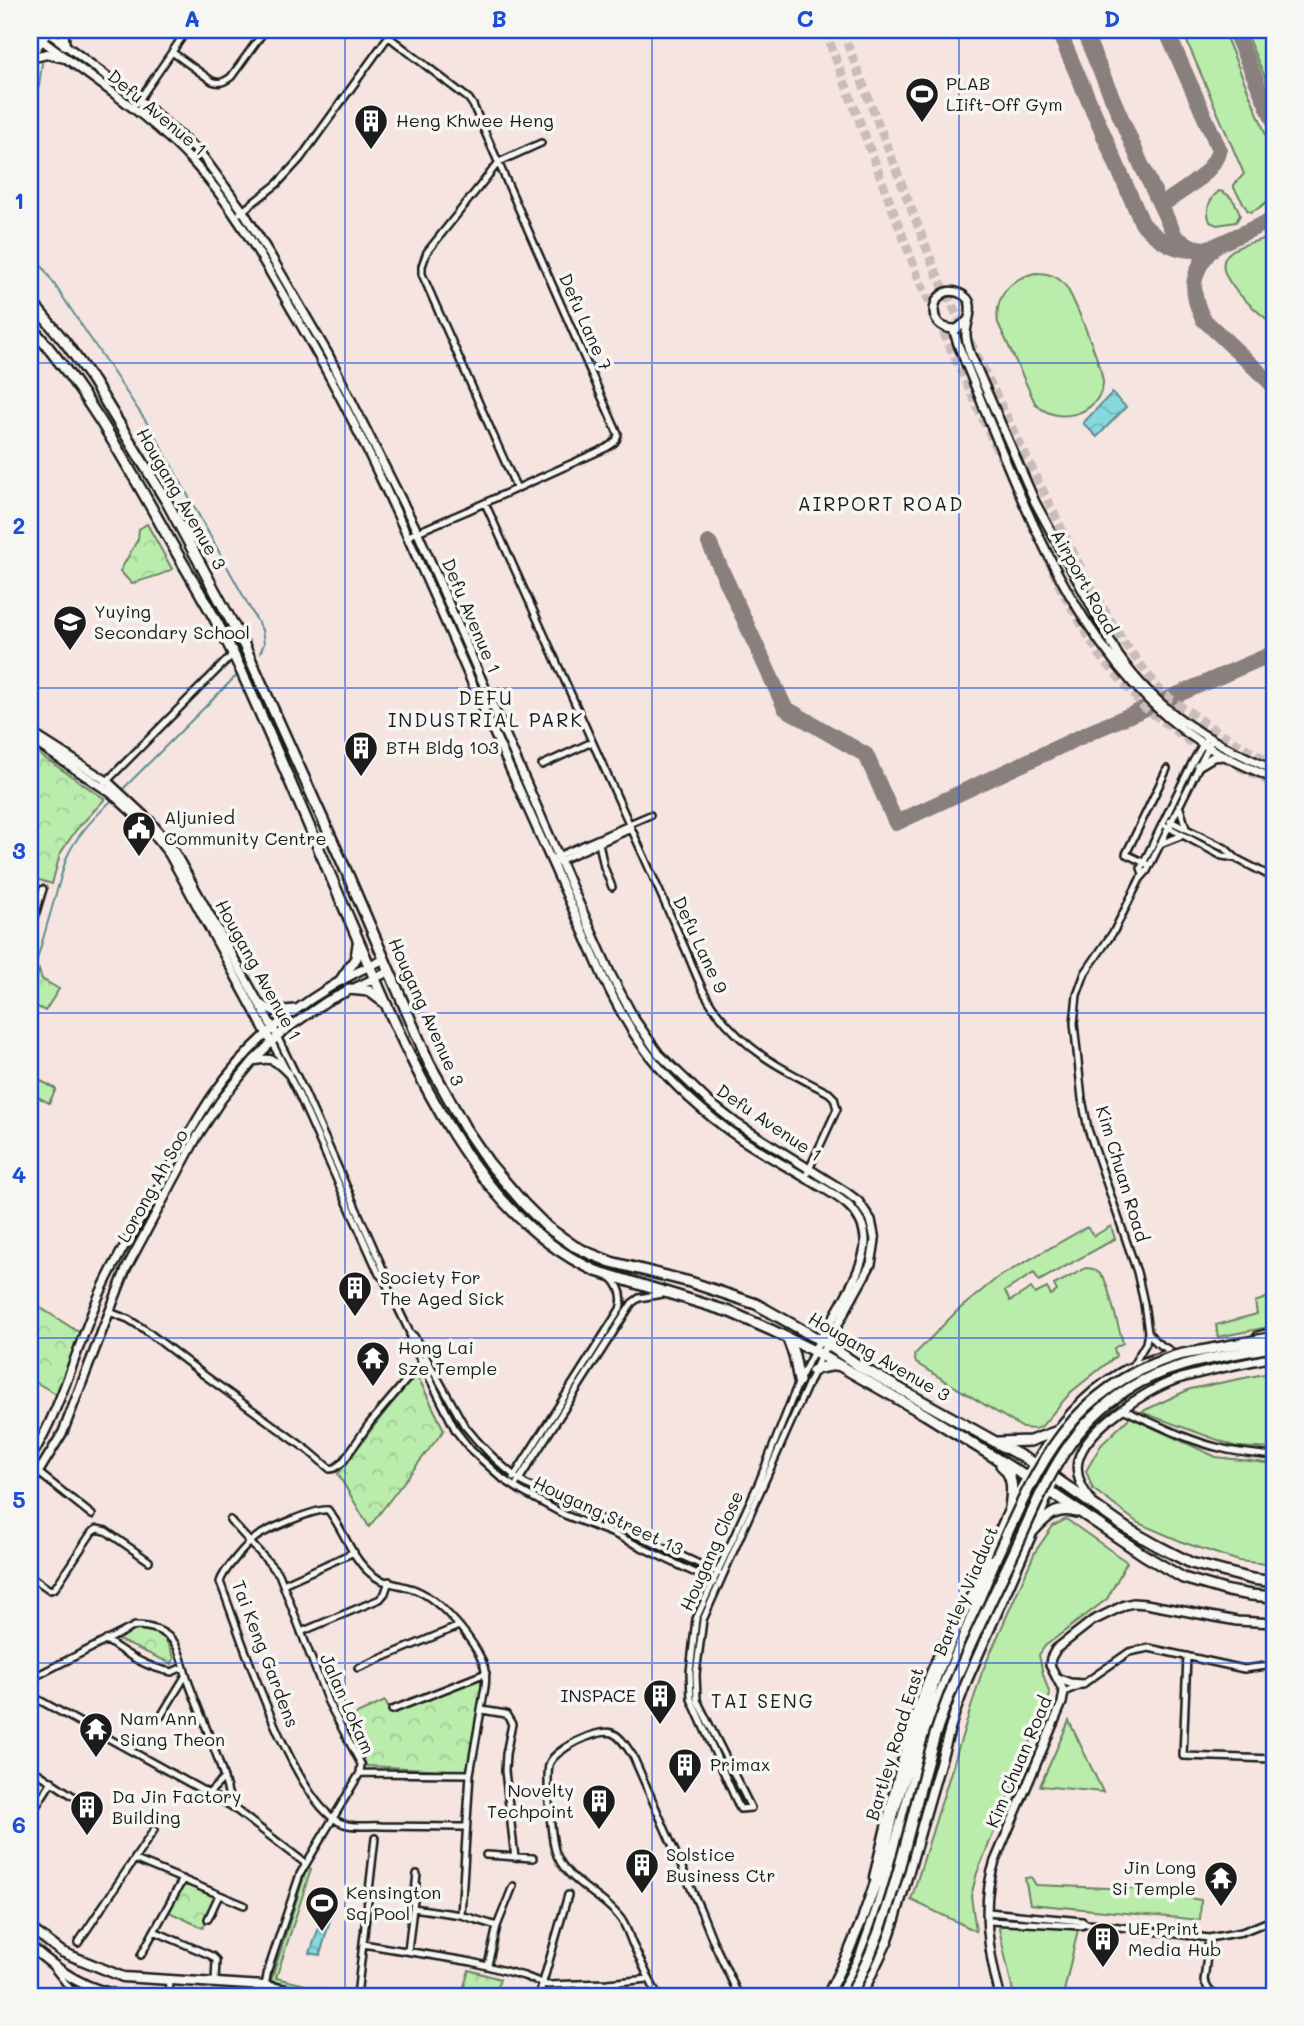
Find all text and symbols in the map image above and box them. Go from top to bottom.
text: A [184,3,200,33]
text: B [491,3,507,33]
text: C [796,3,814,33]
text: D [1104,3,1120,33]
street label: Defu Avenue 1 [103,64,212,161]
place label: PLAB LIift-Off Gym [946,71,1062,116]
sports icon: PLAB LIift-Off Gym [903,75,941,124]
building icon: Heng Khwee Heng [352,102,390,151]
place label: Heng Khwee Heng [396,108,554,132]
text: 1 [14,185,24,215]
street label: Defu Lane 7 [554,269,618,374]
street label: Hougang Avenue 3 [132,423,232,574]
district label: AIRPORT ROAD [798,491,964,516]
text: 2 [13,510,25,540]
street label: Airport Road [1046,525,1124,638]
street label: Defu Avenue 1 [437,555,507,677]
place label: Yuying Secondary School [94,599,250,644]
school or university icon: Yuying Secondary School [51,603,89,652]
district label: DEFU INDUSTRIAL PARK [388,685,584,732]
building icon: BTH Bldg 103 [342,729,380,778]
place label: BTH Bldg 103 [386,735,499,759]
place label: Aljunied Community Centre [164,805,327,850]
public building icon: Aljunied Community Centre [120,809,158,858]
text: 3 [12,835,26,865]
street label: Defu Lane 9 [668,892,734,997]
street label: Hougang Avenue 1 [210,895,307,1044]
street label: Hougang Avenue 3 [383,934,470,1089]
street label: Defu Avenue 1 [712,1078,827,1166]
street label: Kim Chuan Road [1091,1103,1155,1245]
street label: Lorong Ah Soo [111,1124,193,1246]
text: 4 [12,1159,26,1189]
place label: Society For The Aged Sick [380,1265,504,1310]
building icon: Society For The Aged Sick [336,1269,374,1318]
street label: Hougang Avenue 3 [804,1306,955,1406]
place label: Hong Lai Sze Temple [398,1335,497,1380]
temple icon: Hong Lai Sze Temple [354,1339,392,1388]
street label: Hougang Street 13 [530,1470,687,1560]
text: 5 [12,1484,26,1514]
street label: Hougang Close [674,1487,748,1614]
street label: Bartley Viaduct [927,1522,1003,1659]
street label: Tai Keng Gardens [227,1577,305,1731]
street label: Jalan Lokam [315,1649,381,1758]
street label: Bartley Road East [859,1664,929,1823]
building icon: INSPACE [641,1677,679,1726]
place label: INSPACE [561,1683,636,1707]
district label: TAI SENG [711,1688,815,1713]
street label: Kim Chuan Road [979,1692,1057,1831]
place label: Nam Ann Siang Theon [120,1706,225,1751]
temple icon: Nam Ann Siang Theon [77,1710,115,1759]
building icon: Primax [666,1746,704,1795]
place label: Primax [710,1752,770,1776]
place label: Novelty Techpoint [487,1778,574,1823]
building icon: Novelty Techpoint [580,1782,618,1831]
place label: Da Jin Factory Building [112,1784,241,1829]
building icon: Da Jin Factory Building [68,1788,106,1837]
text: 6 [12,1809,26,1839]
place label: Solstice Business Ctr [666,1842,775,1887]
building icon: Solstice Business Ctr [623,1846,661,1895]
place label: Jin Long Si Temple [1112,1855,1196,1900]
temple icon: Jin Long Si Temple [1202,1859,1240,1908]
place label: Kensington Sq Pool [346,1880,441,1925]
sports icon: Kensington Sq Pool [303,1884,341,1933]
place label: UE Print Media Hub [1128,1916,1222,1961]
building icon: UE Print Media Hub [1084,1920,1122,1969]

